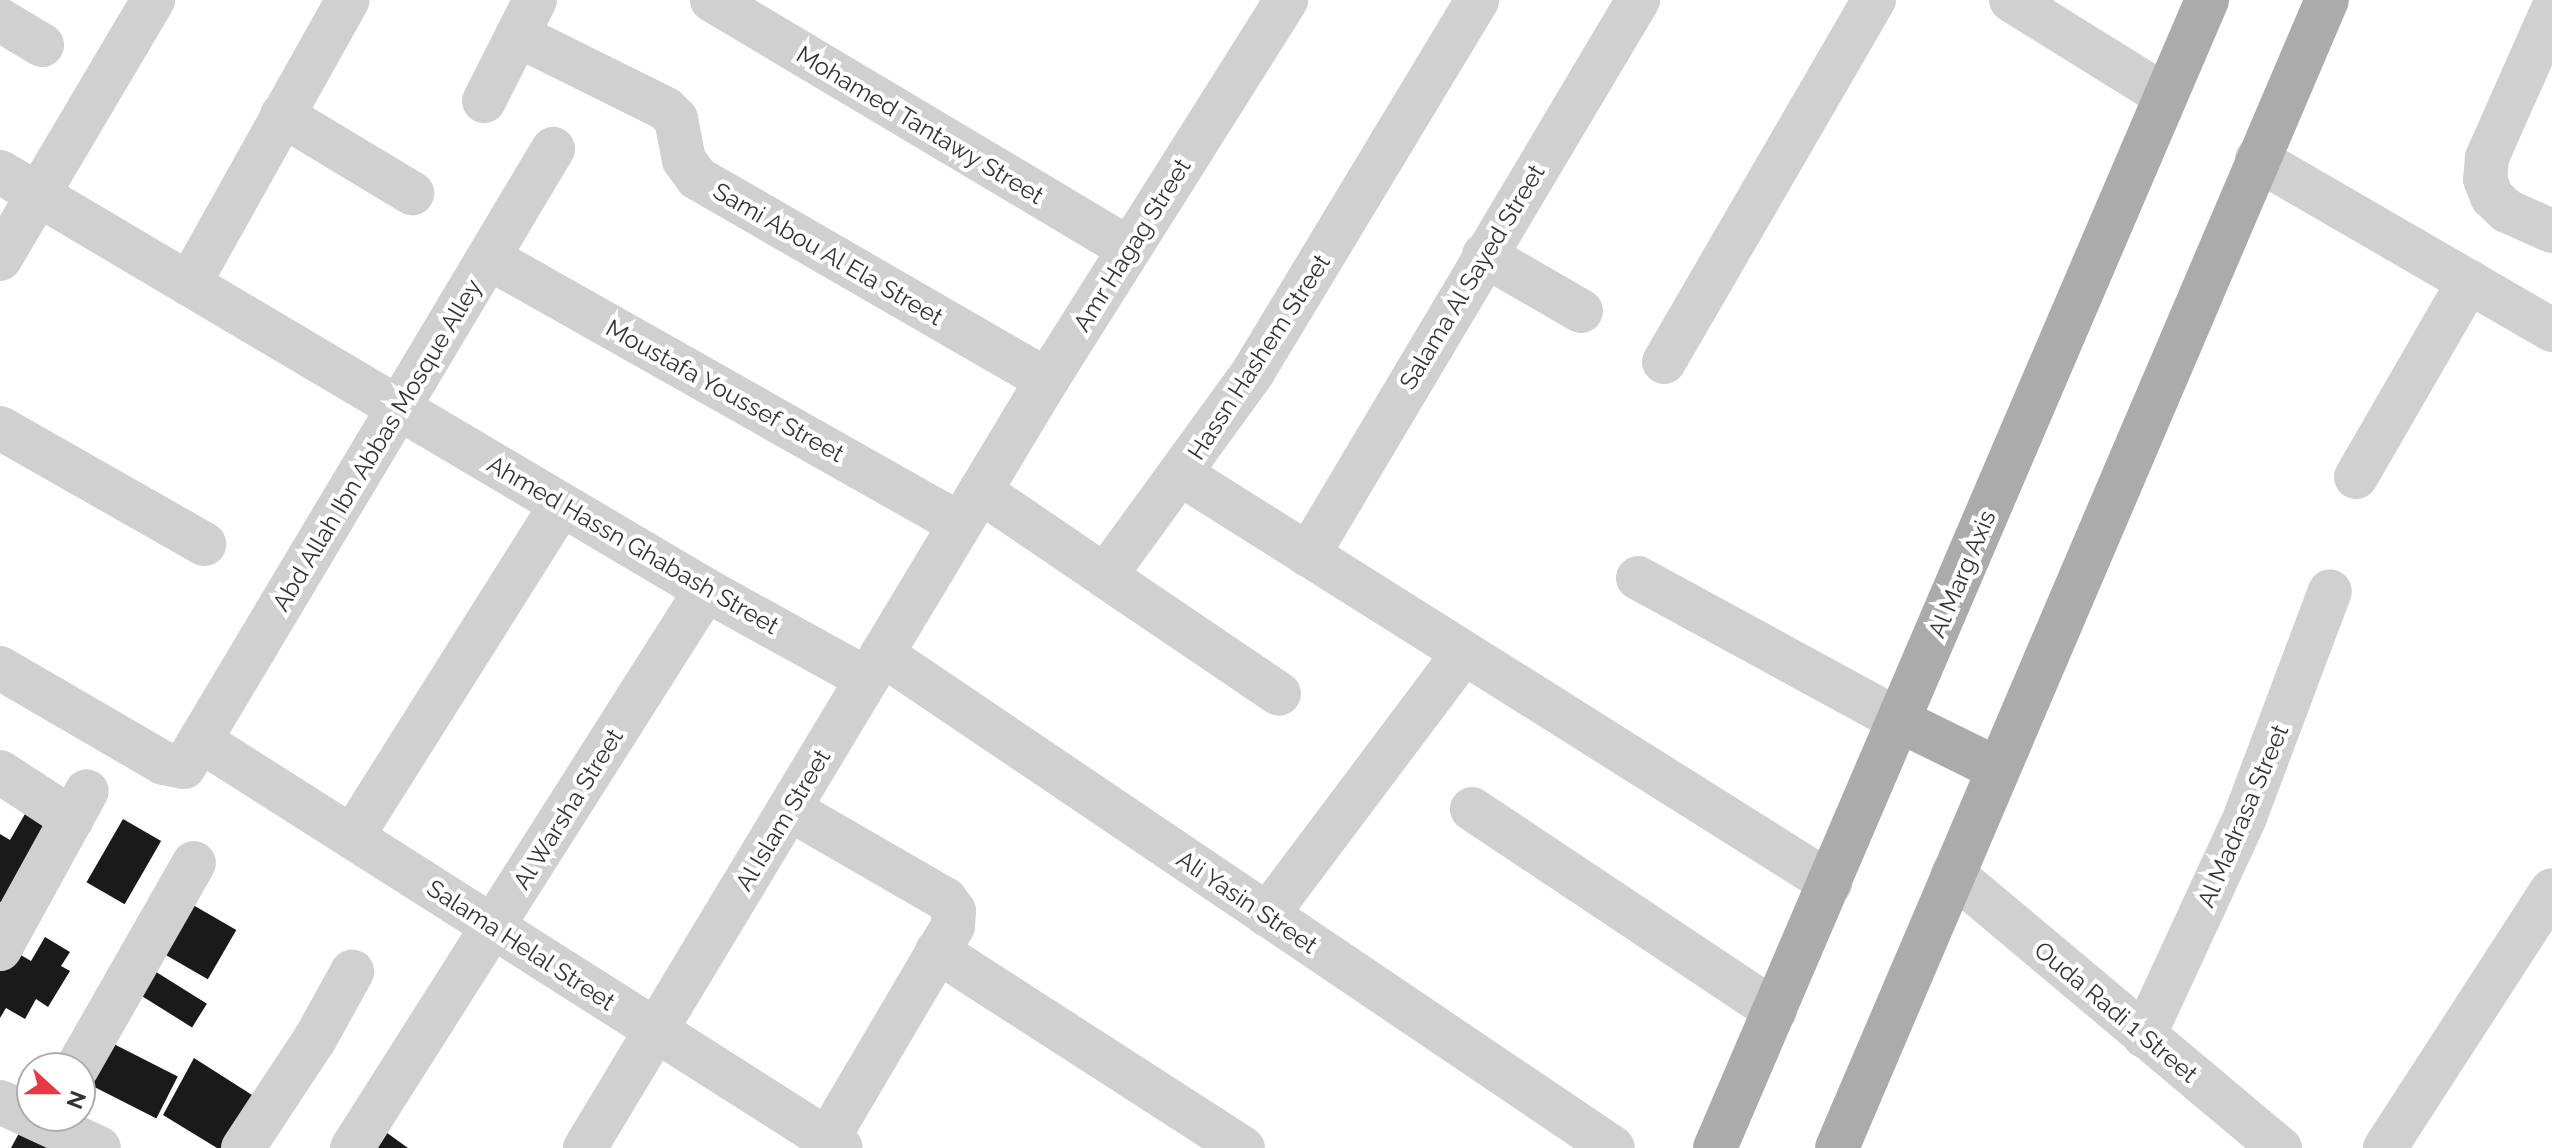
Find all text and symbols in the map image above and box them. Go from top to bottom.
street label: Mohamed Tantawy Street [791,39,1049,211]
street label: Amr Hagag Street [1067,153,1197,337]
street label: Salama Al Sayed Street [1393,159,1551,395]
street label: Sami Abou Al Ela Street [707,176,949,332]
street label: Hassn Hashem Street [1182,249,1336,465]
street label: Abd Allah Ibn Abbas Mosque Alley [266,273,488,617]
street label: Moustafa Youssef Street [600,313,850,469]
street label: Ahmed Hassn Ghabash Street [482,450,784,640]
street label: Al Marg Axis [1922,505,2002,643]
street label: Al Madrasa Street [2191,720,2295,912]
street label: Al Warsha Street [507,723,629,895]
street label: Al Islam Street [729,744,837,896]
street label: Ali Yasin Street [1171,844,1323,960]
street label: Salama Helal Street [421,873,621,1017]
street label: Ouda Radi 1 Street [2029,935,2203,1089]
north arrow [16,1052,96,1132]
text: N [61,1087,92,1112]

